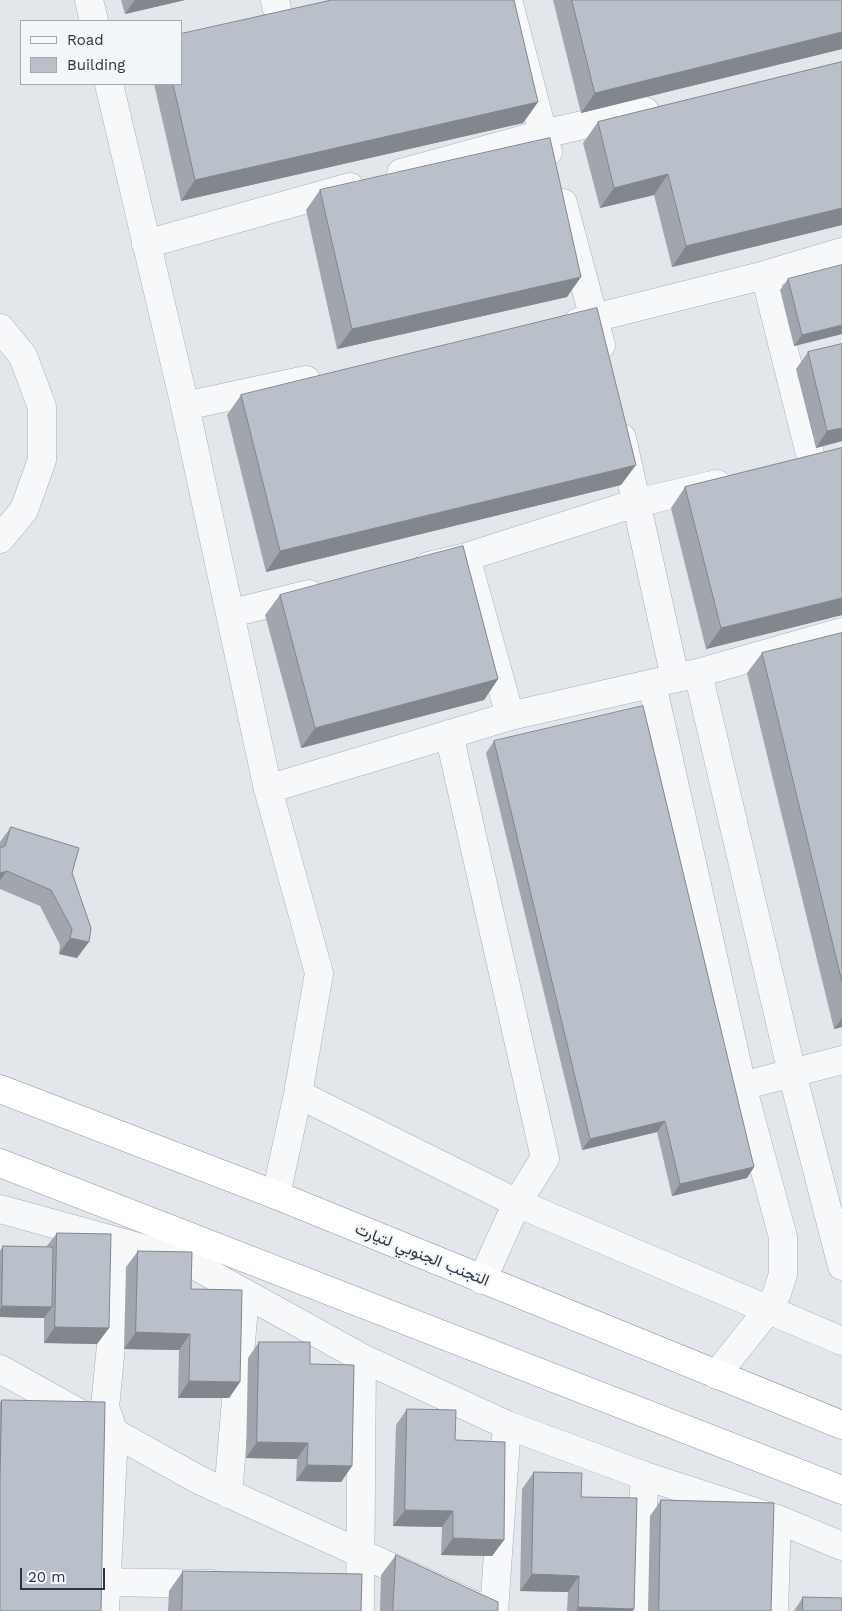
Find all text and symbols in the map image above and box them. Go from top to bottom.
legend [20,20,182,85]
text: Road [67,31,104,49]
text: Building [67,56,125,74]
street label: التجنب الجنوبي لتيارت [352,1219,492,1291]
scale bar [22,1558,108,1590]
text: 20 m [28,1568,66,1586]

